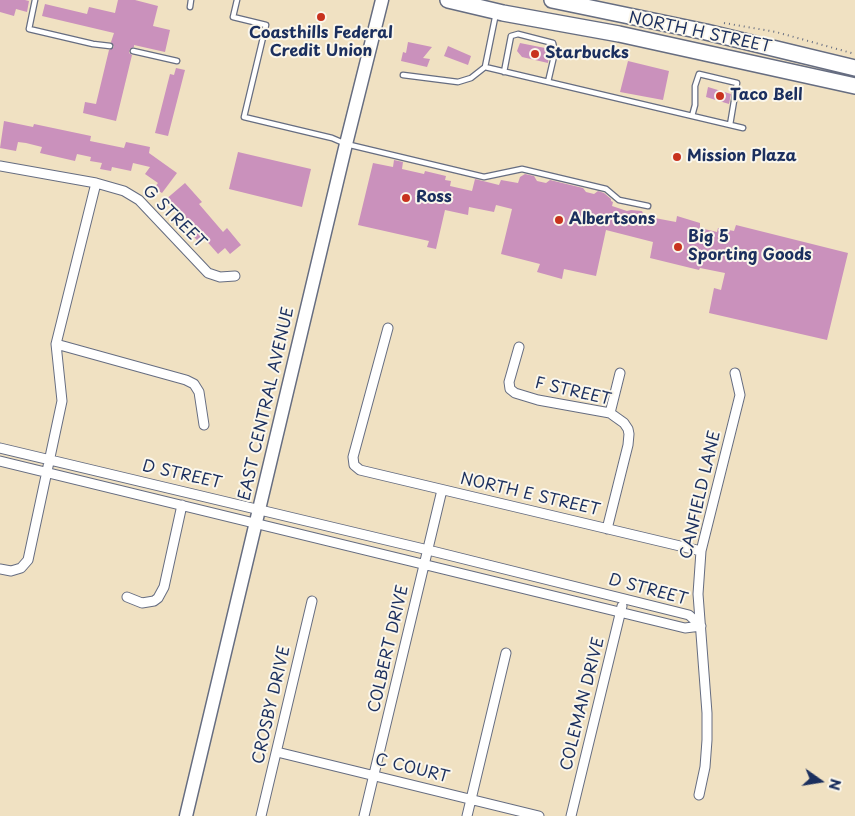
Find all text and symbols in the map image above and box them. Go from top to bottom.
street label: NORTH H STREET [627,9,773,57]
marker: Coasthills Federal Credit Union [315,11,327,23]
place label: Coasthills Federal Credit Union [249,24,393,62]
place label: Starbucks [545,44,629,64]
marker: Starbucks [529,48,541,60]
place label: Taco Bell [730,86,802,106]
marker: Taco Bell [714,90,726,102]
place label: Mission Plaza [687,147,797,167]
marker: Mission Plaza [671,151,683,163]
street label: G STREET [138,181,210,253]
place label: Ross [416,188,452,208]
marker: Ross [400,192,412,204]
place label: Albertsons [569,210,655,230]
marker: Albertsons [553,214,565,226]
place label: Big 5 Sporting Goods [688,228,812,266]
marker: Big 5 Sporting Goods [672,241,684,253]
street label: EAST CENTRAL AVENUE [235,305,299,503]
street label: F STREET [533,374,613,410]
street label: CANFIELD LANE [677,429,725,561]
street label: D STREET [140,457,224,493]
street label: NORTH E STREET [458,470,602,520]
street label: D STREET [606,570,690,610]
street label: COLBERT DRIVE [365,583,413,715]
street label: COLEMAN DRIVE [557,635,609,773]
street label: CROSBY DRIVE [249,644,295,766]
street label: C COURT [373,751,451,787]
north arrow [795,756,845,806]
text: N [824,777,847,792]

